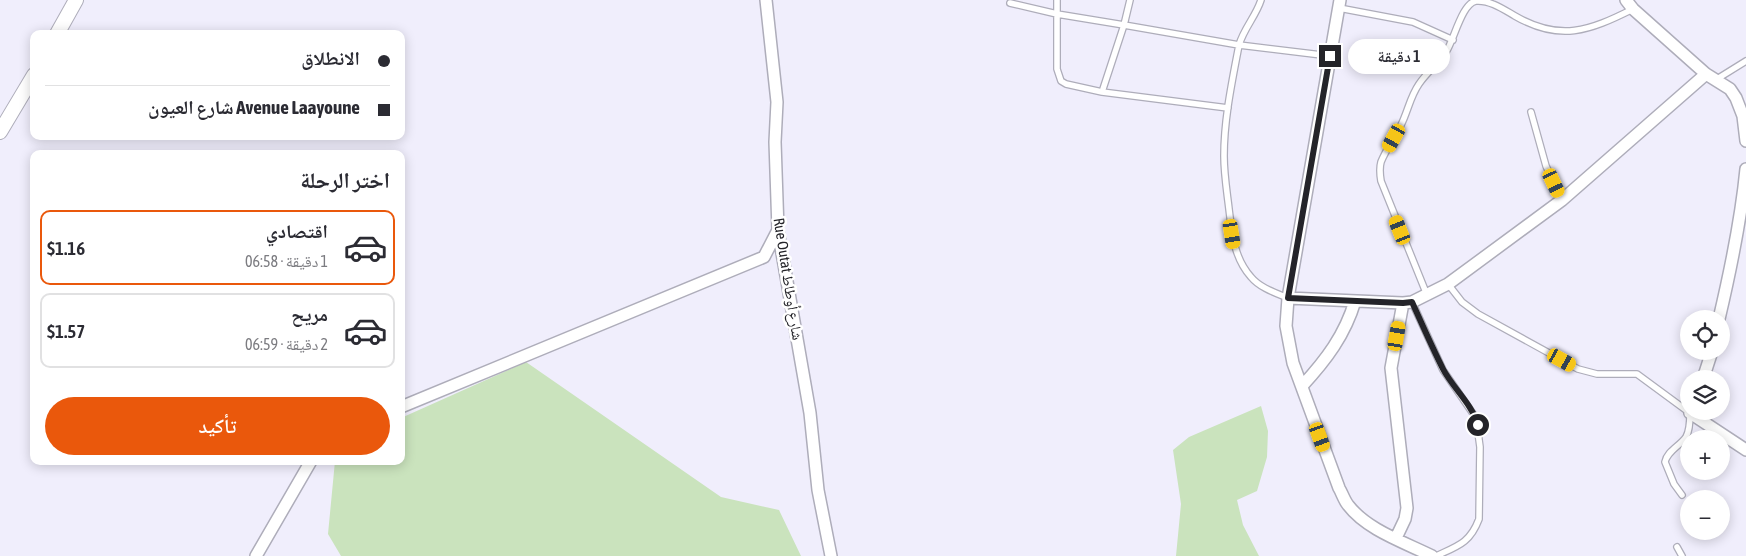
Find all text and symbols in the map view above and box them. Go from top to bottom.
callout: 1 دقيقة [1348,38,1450,74]
route end [1319,45,1341,67]
text: الانطلاق [301,47,360,69]
text: 1 دقيقة [1378,47,1420,65]
text: Avenue Laayoune شارع العيون [148,96,360,118]
car [1380,121,1407,155]
car [1540,166,1567,200]
text: اختر الرحلة [300,167,390,193]
car [1387,213,1412,247]
street label: Rue Outat شارع أوطاط [768,217,807,342]
car [1222,218,1241,250]
text: اقتصادي [266,220,328,242]
icon: car [343,225,388,270]
text: $1.16 [47,237,85,259]
text: 1 دقيقة · 06:58 [245,252,328,270]
text: مريح [291,303,328,325]
icon: car [343,308,388,353]
map controls [1680,310,1730,540]
button: locate [1680,310,1730,360]
text: $1.57 [47,320,85,342]
car [1387,320,1406,352]
text: 2 دقيقة · 06:59 [245,335,328,353]
car [1545,346,1578,374]
button: layers [1680,370,1730,420]
button: تأكيد [45,397,390,455]
route start [1467,414,1489,436]
car [1307,420,1332,454]
button: + [1680,430,1730,480]
button: − [1680,490,1730,540]

